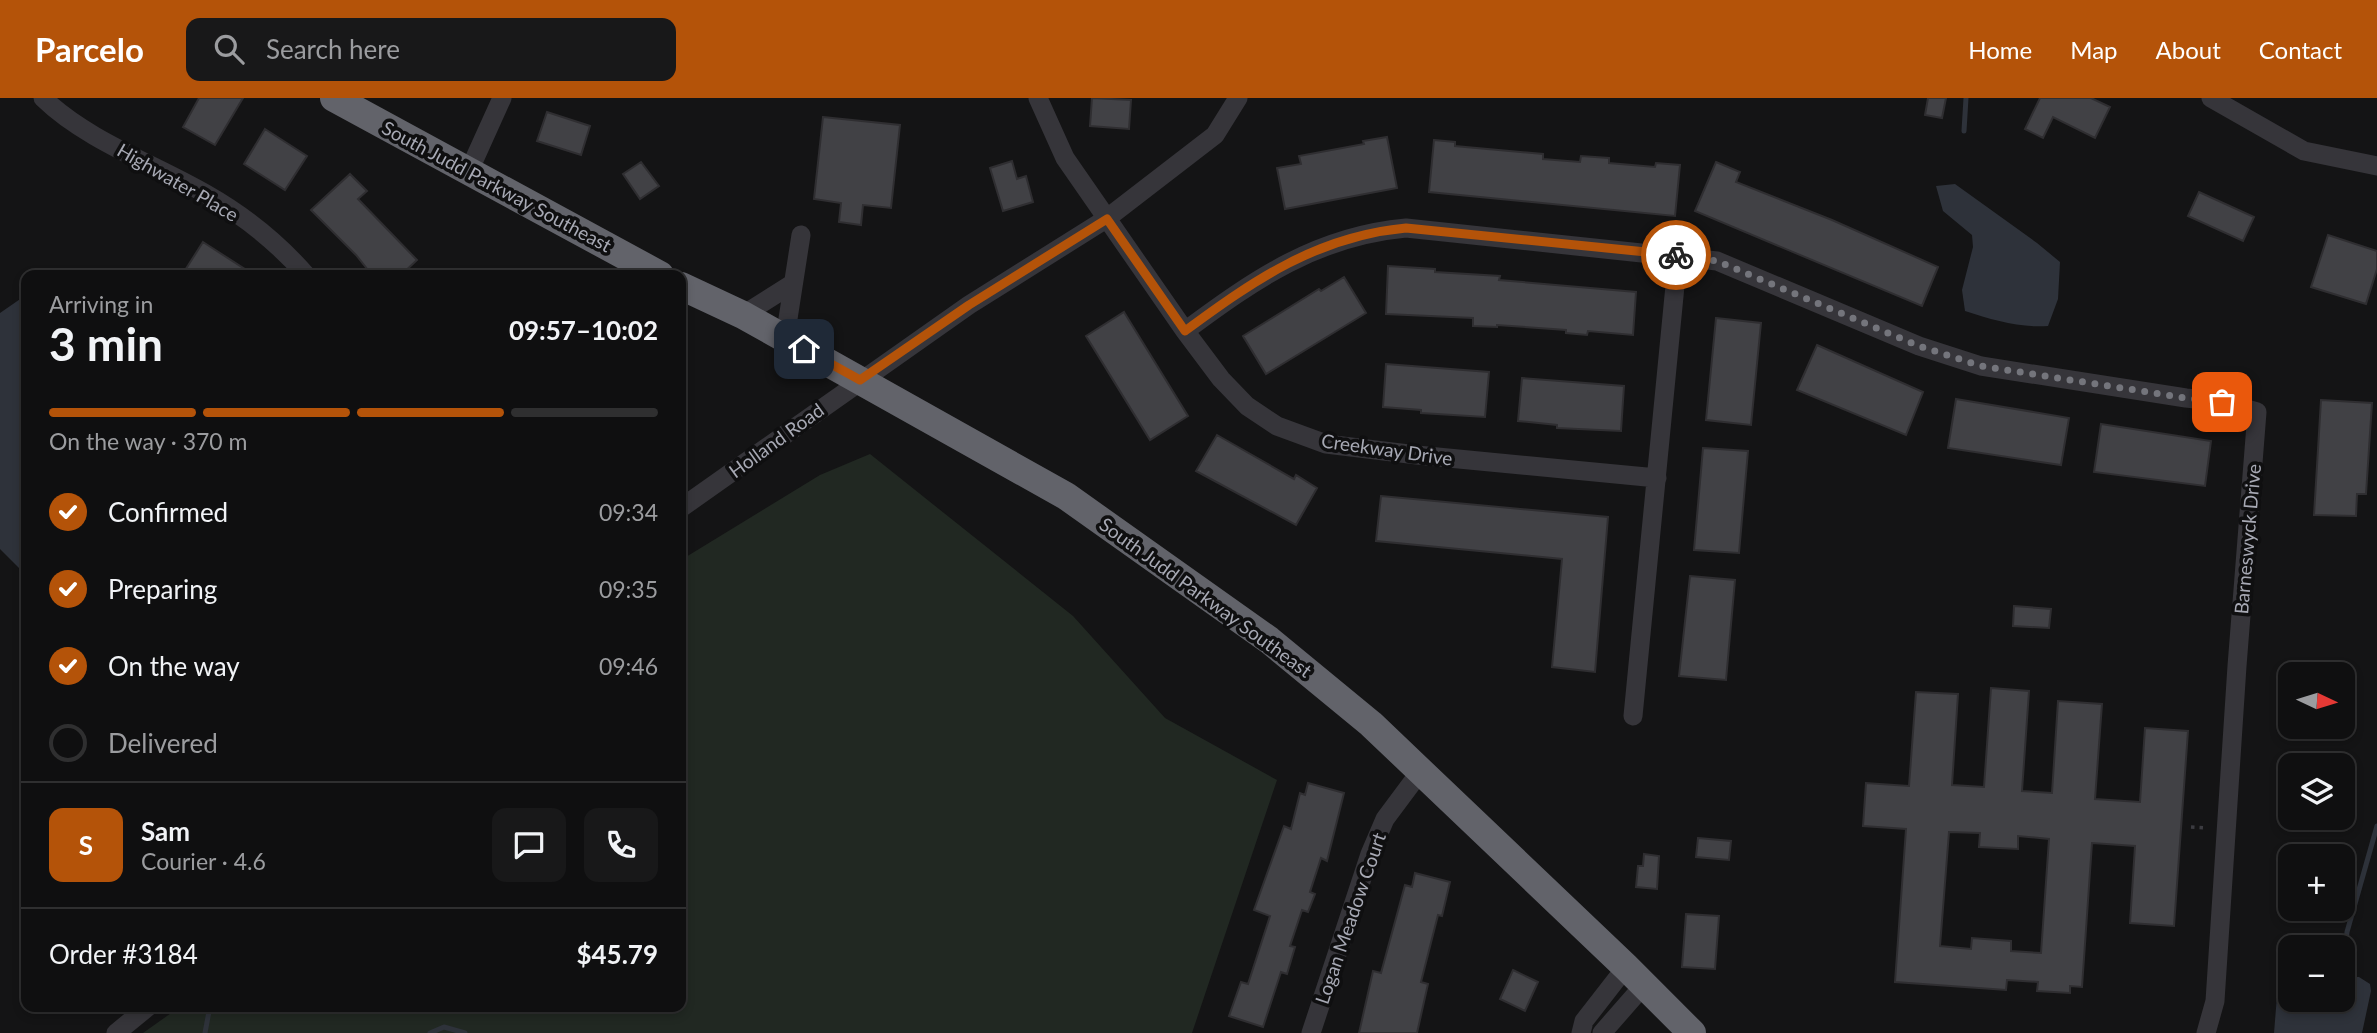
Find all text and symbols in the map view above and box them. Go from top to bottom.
search box [186,18,676,81]
text: Parcelo [35,29,144,69]
icon: search [210,30,248,68]
text: Search here [266,33,400,65]
text: Home [1968,35,2032,64]
text: Map [2070,35,2118,64]
text: About [2156,35,2221,64]
text: Contact [2259,35,2342,64]
street label: South Judd Parkway Southeast [378,116,616,257]
street label: Highwater Place [113,138,243,226]
courier [1641,220,1711,290]
icon: bike [1657,236,1695,274]
text: Arriving in [49,290,153,318]
text: 09:57–10:02 [509,314,658,346]
text: 3 min [49,316,163,371]
pin [774,319,834,379]
icon: home [785,330,823,368]
pin [2192,372,2252,432]
icon: bag [2203,383,2241,421]
street label: Holland Road [724,398,828,482]
text: On the way · 370 m [49,427,248,455]
street label: Creekway Drive [1320,428,1454,470]
street label: Barneswyck Drive [2229,463,2265,615]
icon: check [49,493,87,531]
text: Confirmed [108,496,228,528]
text: 09:34 [599,498,658,526]
street label: South Judd Parkway Southeast [1095,512,1317,682]
icon: check [49,570,87,608]
text: Preparing [108,573,217,605]
text: 09:35 [599,575,658,603]
icon: check [49,647,87,685]
text: On the way [108,650,240,682]
text: 09:46 [599,652,658,680]
north arrow [2278,662,2356,738]
map controls [2278,662,2355,1012]
text: Delivered [108,727,218,759]
button: layers [2278,753,2355,830]
button: chat [492,808,566,882]
button: phone [584,808,658,882]
text: Sam [141,815,190,847]
text: S [79,829,93,861]
street label: Logan Meadow Court [1310,829,1390,1007]
button: + [2278,844,2355,921]
text: Courier · 4.6 [141,847,266,875]
button: − [2278,935,2355,1012]
text: Order #3184 [49,938,198,970]
text: $45.79 [576,938,658,970]

